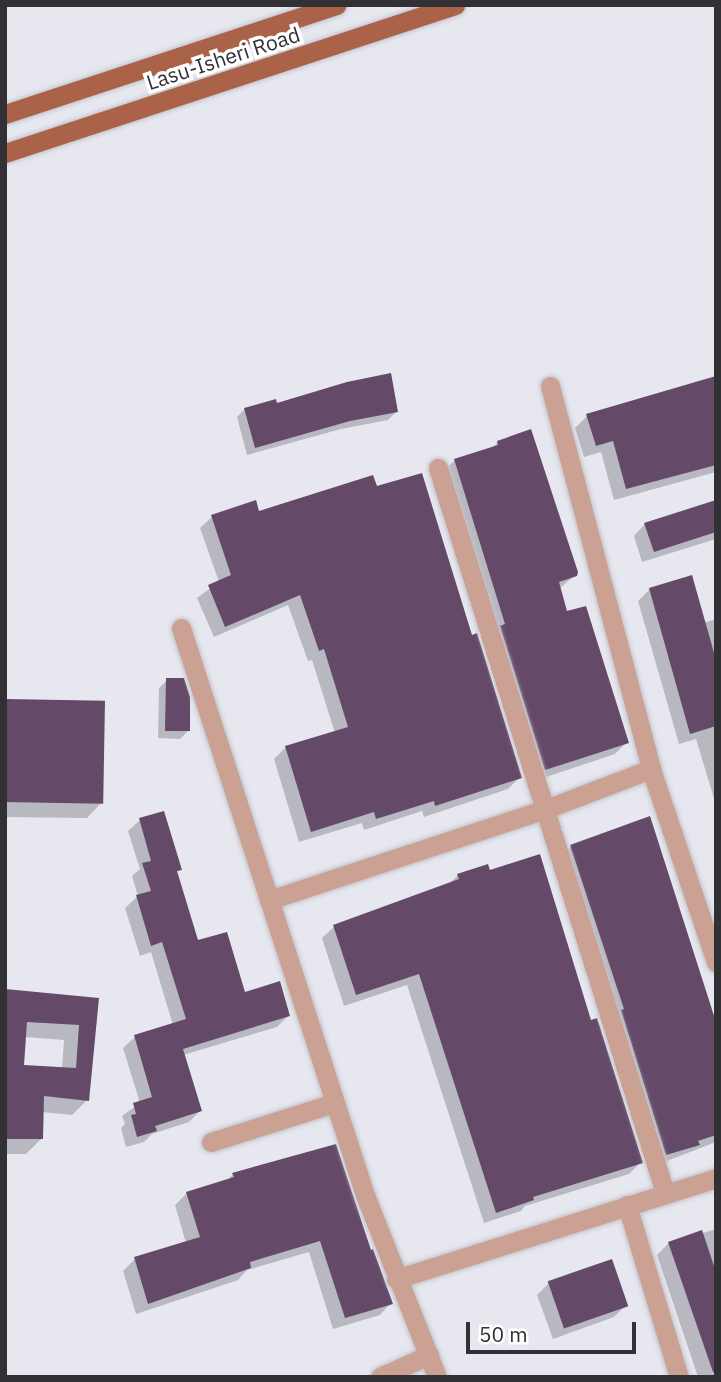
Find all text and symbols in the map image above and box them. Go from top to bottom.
street label: Lasu-Isheri Road [143,21,303,95]
scale bar [469,1308,639,1352]
text: 50 m [479,1320,528,1348]

